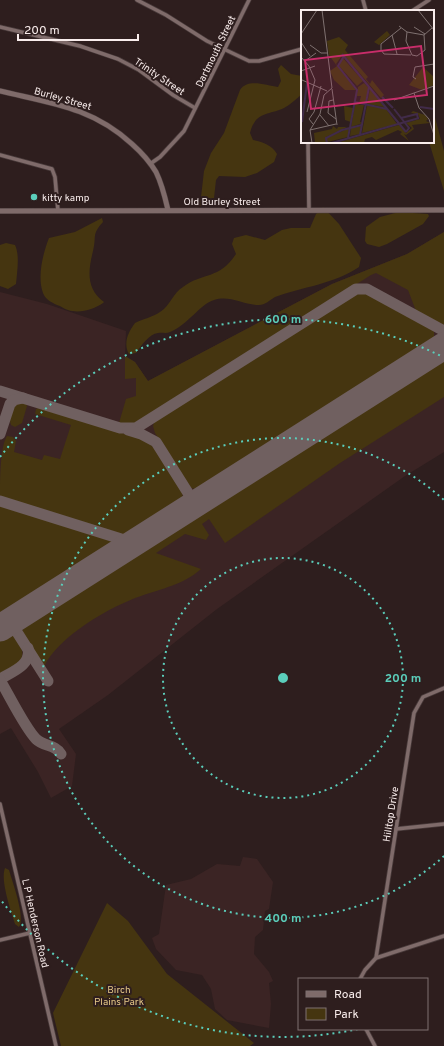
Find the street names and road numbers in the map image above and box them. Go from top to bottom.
street label: Dartmouth Street [193,13,239,90]
street label: Trinity Street [131,56,187,99]
street label: Burley Street [32,85,93,114]
street label: Old Burley Street [184,196,261,209]
street label: Hilltop Drive [381,786,402,843]
street label: L P Henderson Road [18,878,51,969]

